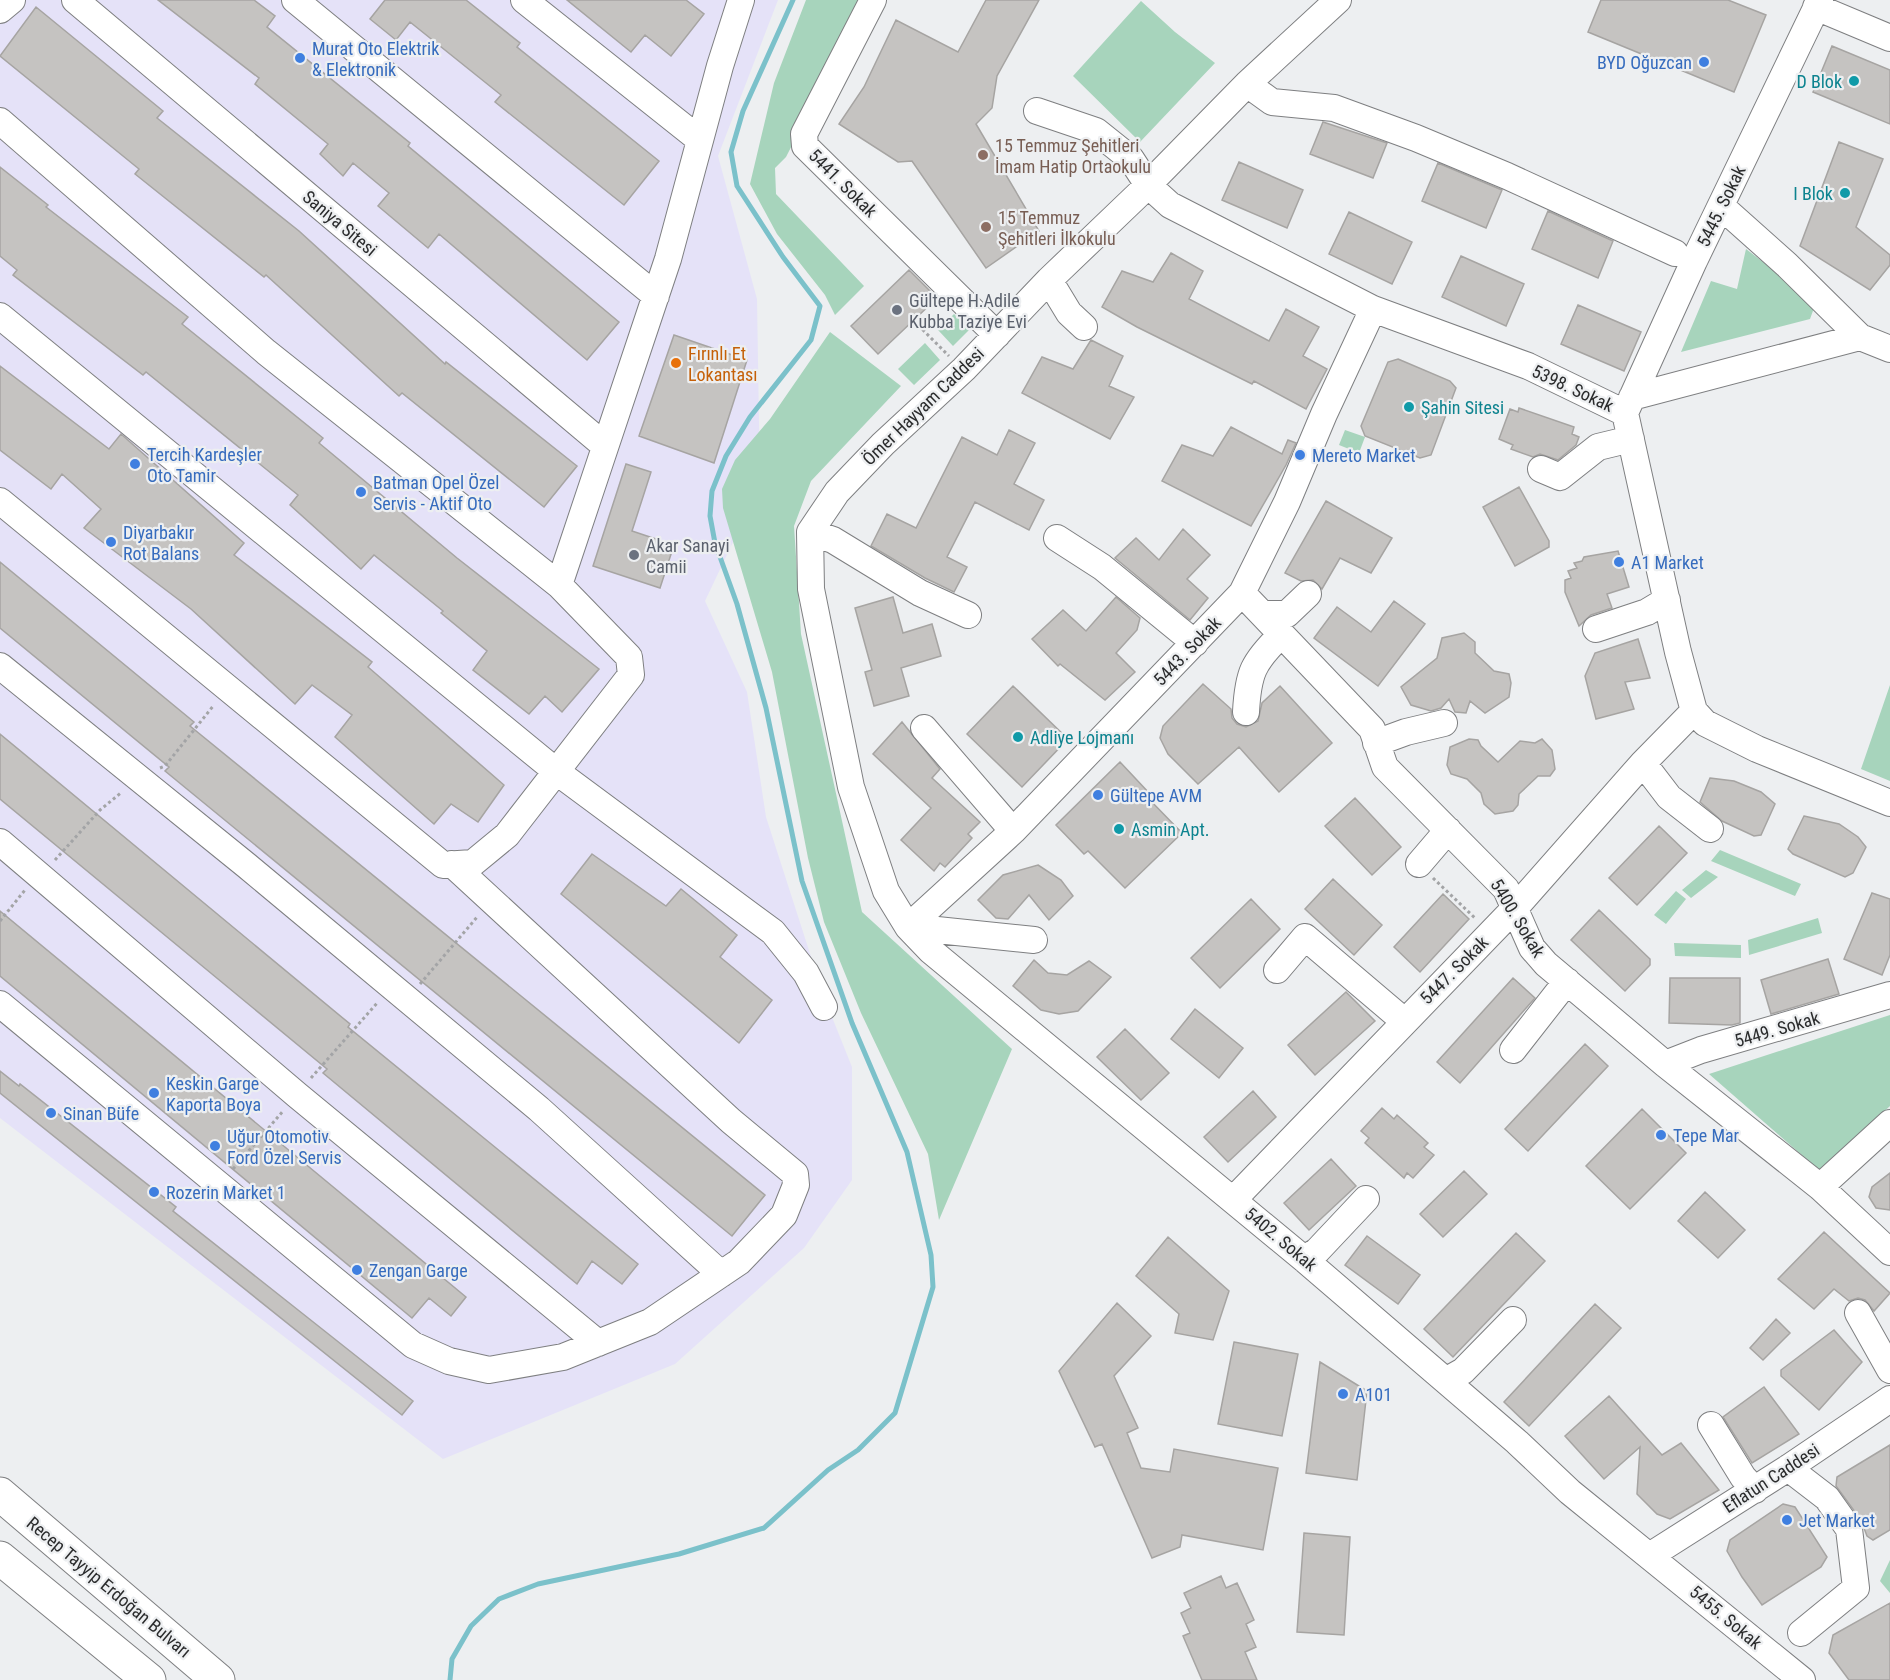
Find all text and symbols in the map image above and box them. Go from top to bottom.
place label: Murat Oto Elektrik & Elektronik [312,38,439,80]
marker: Murat Oto Elektrik & Elektronik [293,51,307,65]
place label: BYD Oğuzcan [1597,52,1692,73]
marker: BYD Oğuzcan [1697,55,1711,69]
place label: D Blok [1796,71,1842,92]
marker: D Blok [1847,74,1861,88]
place label: 15 Temmuz Şehitleri İmam Hatip Ortaokulu [995,135,1151,177]
street label: 5441. Sokak [805,145,881,221]
marker: 15 Temmuz Şehitleri İmam Hatip Ortaokulu [976,148,990,162]
street label: 5445. Sokak [1692,162,1750,250]
place label: I Blok [1793,183,1833,204]
street label: Saniya Sitesi [299,186,381,260]
marker: I Blok [1838,186,1852,200]
place label: 15 Temmuz Şehitleri İlkokulu [998,207,1116,249]
marker: 15 Temmuz Şehitleri İlkokulu [979,220,993,234]
place label: Gültepe H.Adile Kubba Taziye Evi [909,290,1027,332]
marker: Gültepe H.Adile Kubba Taziye Evi [890,303,904,317]
place label: Fırınlı Et Lokantası [688,343,757,385]
street label: Ömer Hayyam Caddesi [858,343,988,469]
marker: Fırınlı Et Lokantası [669,356,683,370]
street label: 5398. Sokak [1529,360,1617,416]
place label: Şahin Sitesi [1421,397,1504,418]
marker: Şahin Sitesi [1402,400,1416,414]
place label: Tercih Kardeşler Oto Tamir [147,444,262,486]
place label: Mereto Market [1312,445,1416,466]
marker: Mereto Market [1293,448,1307,462]
marker: Tercih Kardeşler Oto Tamir [128,457,142,471]
place label: Batman Opel Özel Servis - Aktif Oto [373,472,499,514]
marker: Batman Opel Özel Servis - Aktif Oto [354,485,368,499]
place label: Diyarbakır Rot Balans [123,522,199,564]
marker: Diyarbakır Rot Balans [104,535,118,549]
place label: Akar Sanayi Camii [646,535,730,577]
marker: Akar Sanayi Camii [627,548,641,562]
place label: A1 Market [1631,552,1704,573]
marker: A1 Market [1612,555,1626,569]
street label: 5443. Sokak [1149,612,1225,690]
place label: Adliye Lojmanı [1030,727,1134,748]
marker: Adliye Lojmanı [1011,730,1025,744]
place label: Gültepe AVM [1110,785,1202,806]
marker: Gültepe AVM [1091,788,1105,802]
place label: Asmin Apt. [1131,819,1209,840]
marker: Asmin Apt. [1112,822,1126,836]
street label: 5400. Sokak [1486,875,1550,961]
street label: 5447. Sokak [1416,932,1492,1008]
street label: 5449. Sokak [1732,1007,1822,1051]
place label: Keskin Garge Kaporta Boya [166,1073,261,1115]
marker: Keskin Garge Kaporta Boya [147,1086,161,1100]
place label: Sinan Büfe [63,1103,139,1124]
marker: Sinan Büfe [44,1106,58,1120]
place label: Tepe Mar [1673,1125,1740,1146]
place label: Uğur Otomotiv Ford Özel Servis [227,1126,342,1168]
marker: Tepe Mar [1654,1128,1668,1142]
marker: Uğur Otomotiv Ford Özel Servis [208,1139,222,1153]
place label: Rozerin Market 1 [166,1182,286,1203]
marker: Rozerin Market 1 [147,1185,161,1199]
street label: 5402. Sokak [1241,1203,1321,1275]
place label: Zengan Garge [369,1260,468,1281]
marker: Zengan Garge [350,1263,364,1277]
place label: A101 [1355,1384,1392,1405]
marker: A101 [1336,1387,1350,1401]
street label: Eflatun Caddesi [1719,1439,1823,1517]
place label: Jet Market [1799,1510,1875,1531]
street label: Recep Tayyip Erdoğan Bulvarı [23,1512,195,1662]
marker: Jet Market [1780,1513,1794,1527]
street label: 5455. Sokak [1686,1581,1766,1653]

